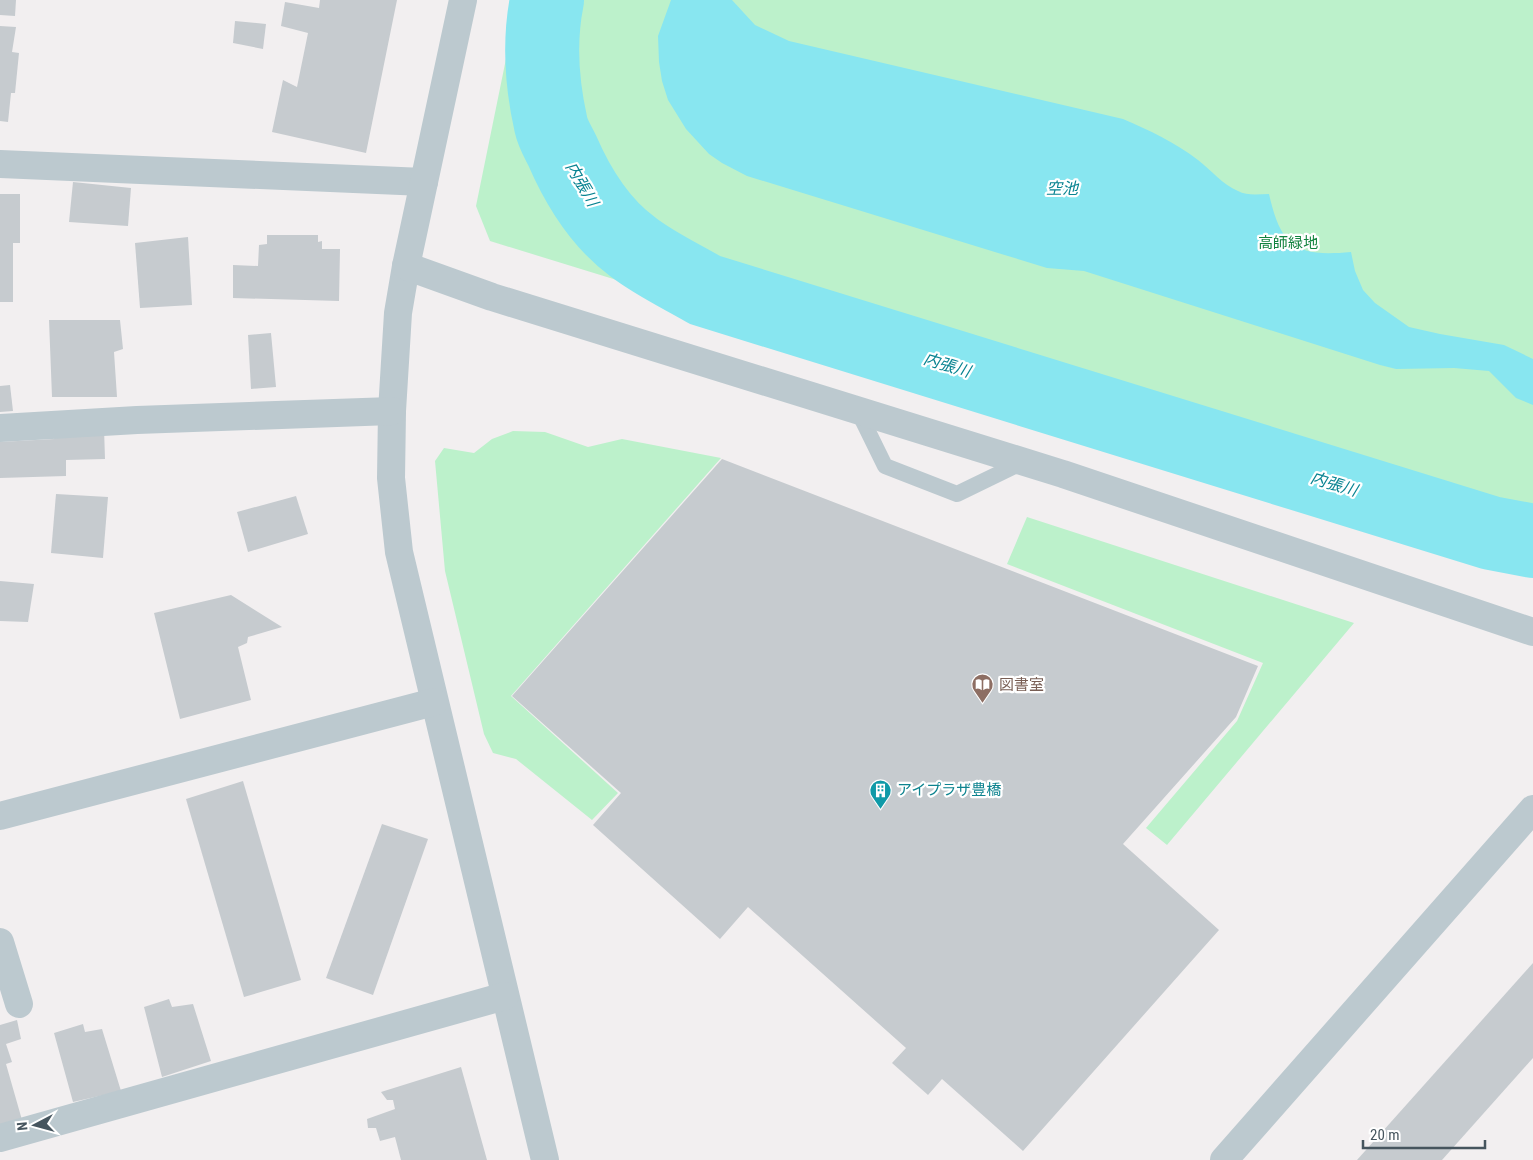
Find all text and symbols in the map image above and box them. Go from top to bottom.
water label: 内張川 [562,158,603,211]
water label: 空池 [1046,179,1080,198]
park label: 高師緑地 [1258,234,1318,252]
water label: 内張川 [921,349,975,382]
water label: 内張川 [1308,468,1362,501]
library icon: 図書室 [971,673,995,704]
place label: 図書室 [999,676,1044,694]
building icon: アイプラザ豊橋 [869,778,893,809]
place label: アイプラザ豊橋 [897,781,1001,799]
north arrow [10,1100,60,1150]
scale bar [1363,1118,1486,1150]
text: N [14,1121,30,1131]
text: 20 m [1370,1126,1400,1144]

